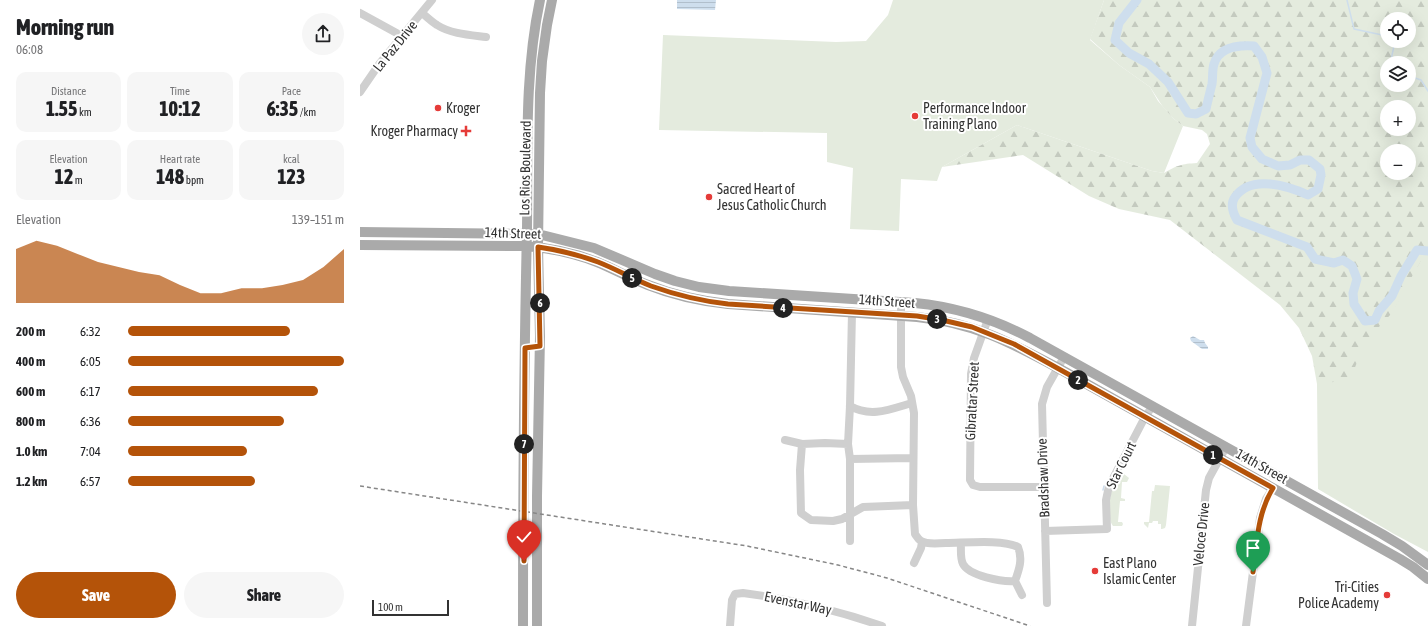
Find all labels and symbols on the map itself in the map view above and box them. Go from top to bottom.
street label: La Paz Drive [370,17,420,75]
place label: Kroger [446,100,481,116]
place label: Performance Indoor Training Plano [923,100,1027,132]
marker: Kroger [433,103,443,113]
marker: Performance Indoor Training Plano [910,111,920,121]
street label: Los Rios Boulevard [516,120,534,216]
place label: Kroger Pharmacy [370,123,458,139]
marker: Kroger Pharmacy [461,126,471,136]
place label: Sacred Heart of Jesus Catholic Church [717,181,827,213]
marker: Sacred Heart of Jesus Catholic Church [704,192,714,202]
street label: 14th Street [484,224,542,242]
pin: 5 [622,268,642,288]
street label: 14th Street [858,291,916,311]
pin: 6 [530,293,550,313]
pin: 4 [773,298,793,318]
pin: 3 [927,309,947,329]
street label: Gibraltar Street [962,361,982,441]
pin: 2 [1068,370,1088,390]
pin: 7 [514,434,534,454]
street label: Bradshaw Drive [1034,438,1052,518]
street label: Star Court [1103,439,1139,491]
pin: 1 [1203,445,1223,465]
street label: 14th Street [1233,445,1291,487]
street label: Veloce Drive [1190,502,1212,566]
pin [507,520,541,561]
pin [1236,531,1270,572]
place label: East Plano Islamic Center [1103,555,1177,587]
marker: East Plano Islamic Center [1090,566,1100,576]
place label: Tri-Cities Police Academy [1298,579,1379,611]
street label: Evenstar Way [763,588,833,618]
marker: Tri-Cities Police Academy [1382,590,1392,600]
scale bar [372,598,449,617]

